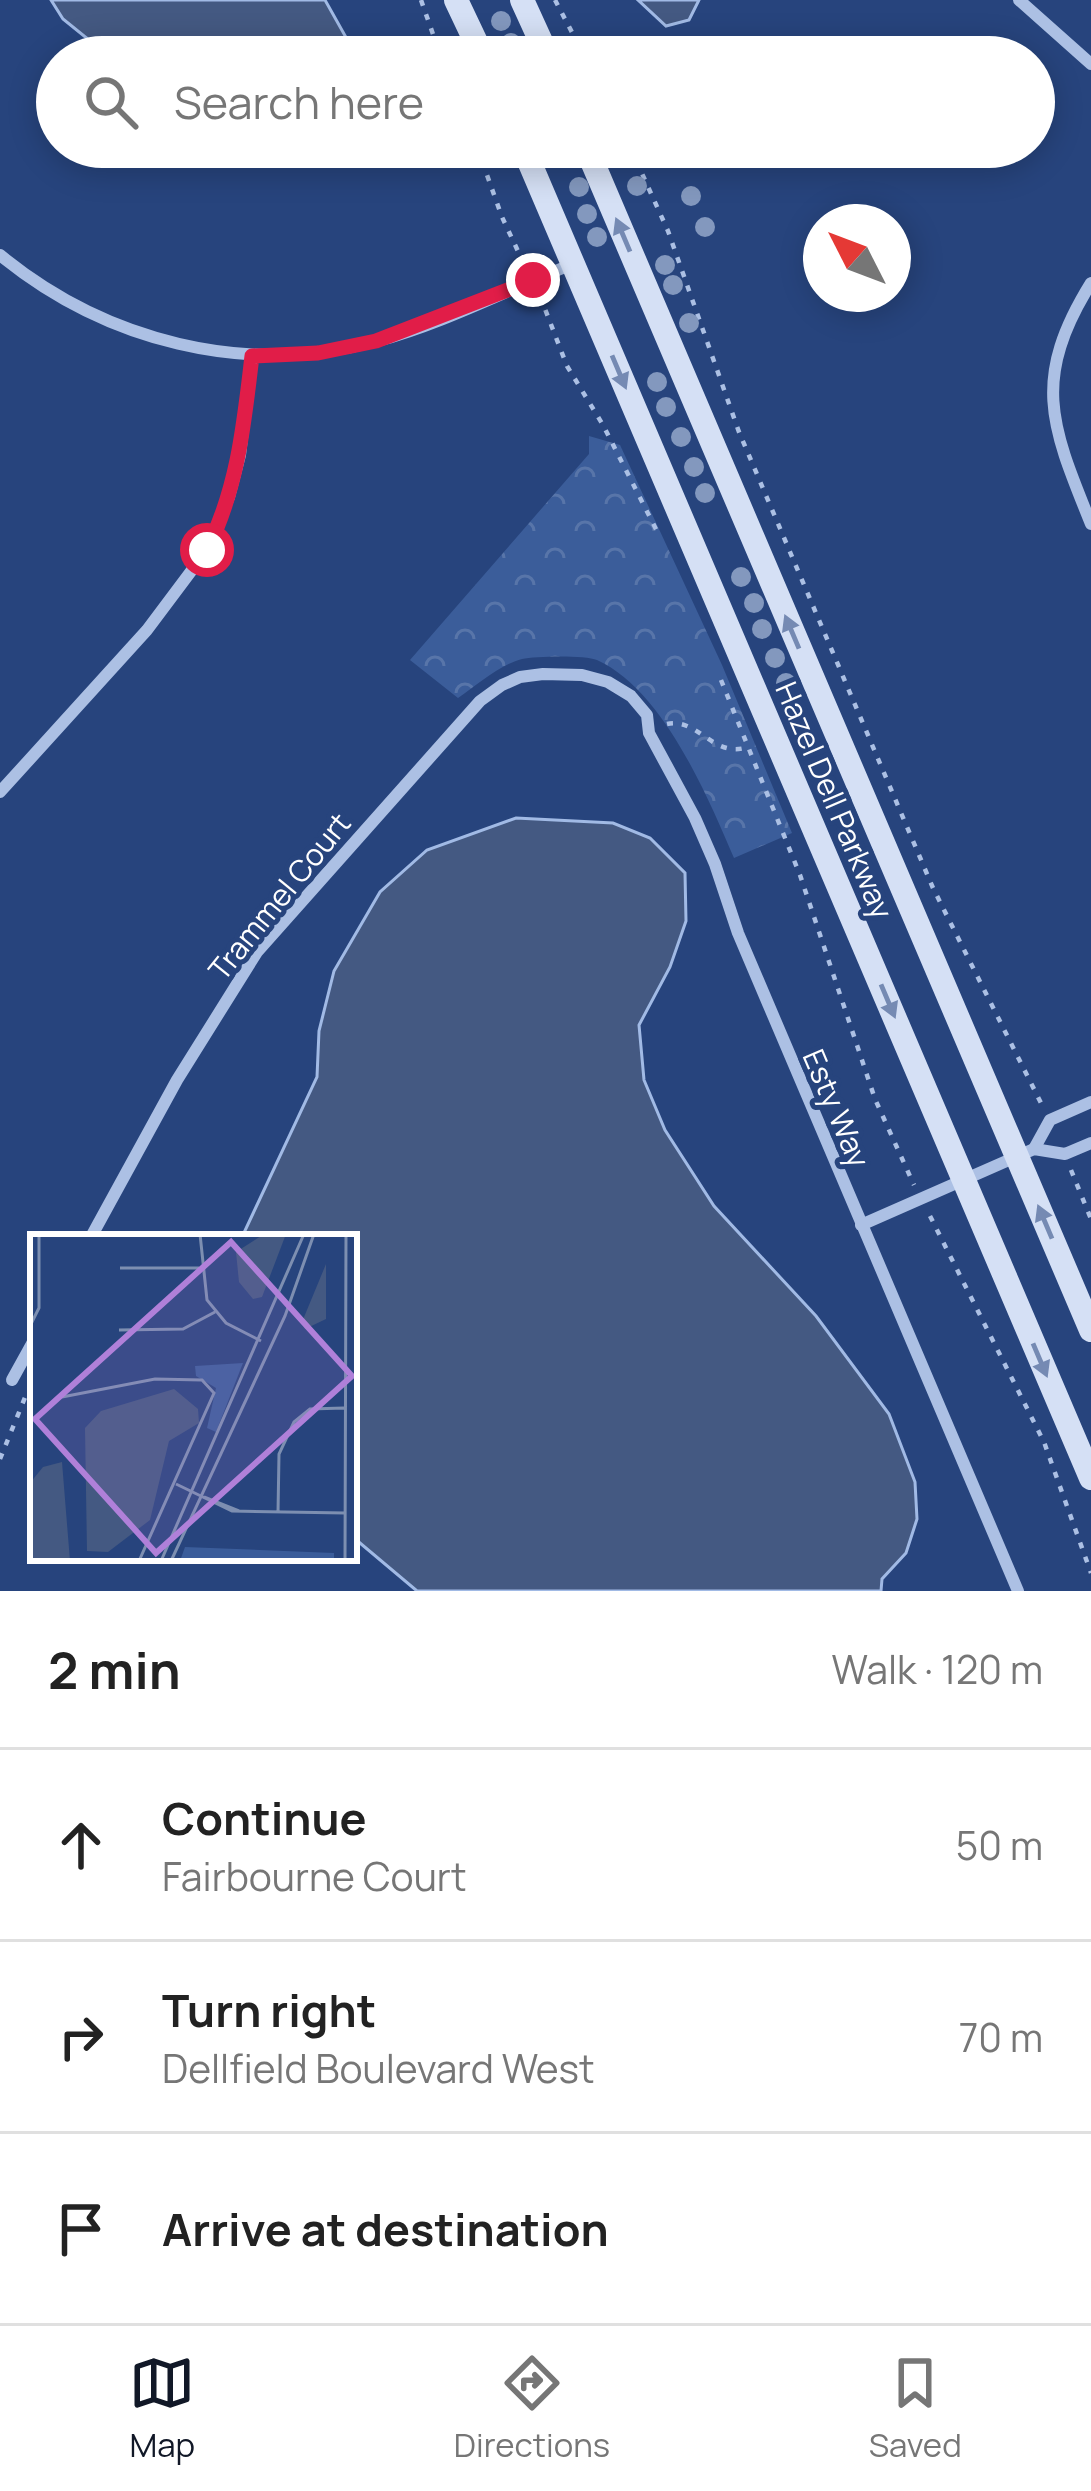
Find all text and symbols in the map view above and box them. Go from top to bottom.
search box [36,36,1055,168]
icon: search [78,69,144,135]
text: Search here [174,71,424,133]
north arrow [803,204,911,312]
one-way arrow [613,216,632,252]
route end [506,253,560,307]
one-way arrow [610,354,629,390]
route start [180,523,234,577]
one-way arrow [782,614,801,650]
street label: Hazel Dell Parkway [767,675,903,925]
street label: Trammel Court [199,804,359,988]
one-way arrow [879,983,898,1019]
street label: Esty Way [794,1043,880,1173]
one-way arrow [1035,1204,1055,1239]
inset map [30,1234,357,1561]
one-way arrow [1031,1342,1050,1378]
text: 2 min [48,1635,181,1704]
text: Walk · 120 m [832,1642,1043,1696]
text: Continue [162,1787,367,1849]
icon: ahead [48,1812,114,1878]
text: 50 m [956,1818,1043,1872]
text: Fairbourne Court [162,1849,467,1903]
text: Turn right [162,1979,376,2041]
icon: right [48,2004,114,2070]
text: 70 m [959,2010,1043,2064]
text: Dellfield Boulevard West [162,2041,595,2095]
icon: arrive [48,2196,114,2262]
text: Arrive at destination [162,2198,609,2260]
tab: Map [129,2350,195,2467]
tab: Directions [454,2350,610,2467]
tab: Saved [869,2350,962,2467]

